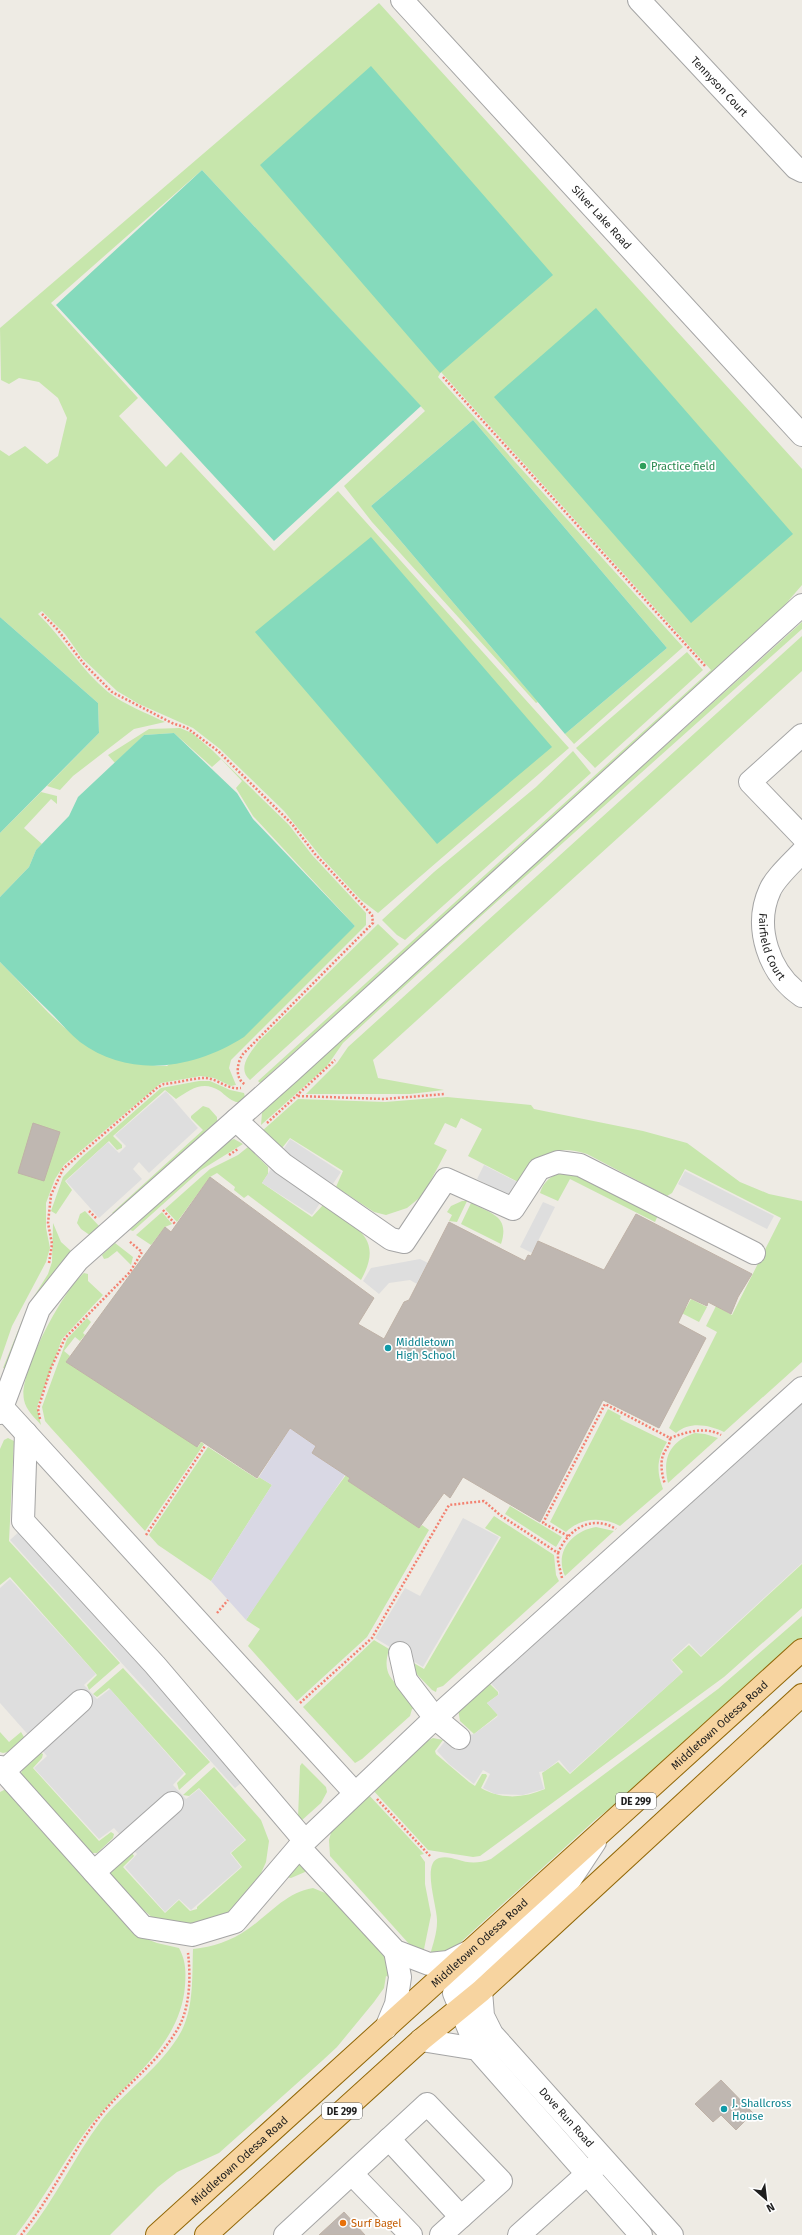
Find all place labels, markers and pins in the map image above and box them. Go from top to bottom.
place label: Practice field [651,460,715,473]
marker: Practice field [638,461,648,471]
place label: Middletown High School [396,1336,455,1362]
marker: Middletown High School [383,1343,393,1353]
place label: J. Shallcross House [732,2097,791,2123]
marker: J. Shallcross House [719,2104,729,2114]
place label: Surf Bagel [351,2217,402,2230]
marker: Surf Bagel [338,2218,348,2228]

